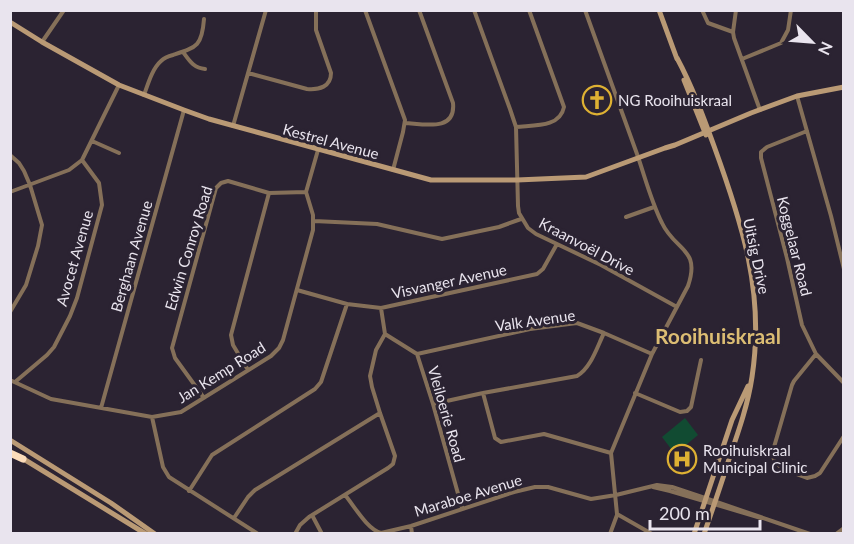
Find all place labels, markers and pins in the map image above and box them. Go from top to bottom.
church icon: NG Rooihuiskraal [581,84,613,116]
place label: NG Rooihuiskraal [618,91,732,109]
place label: Rooihuiskraal Municipal Clinic [703,441,807,476]
hospital icon: Rooihuiskraal Municipal Clinic [666,443,698,475]

